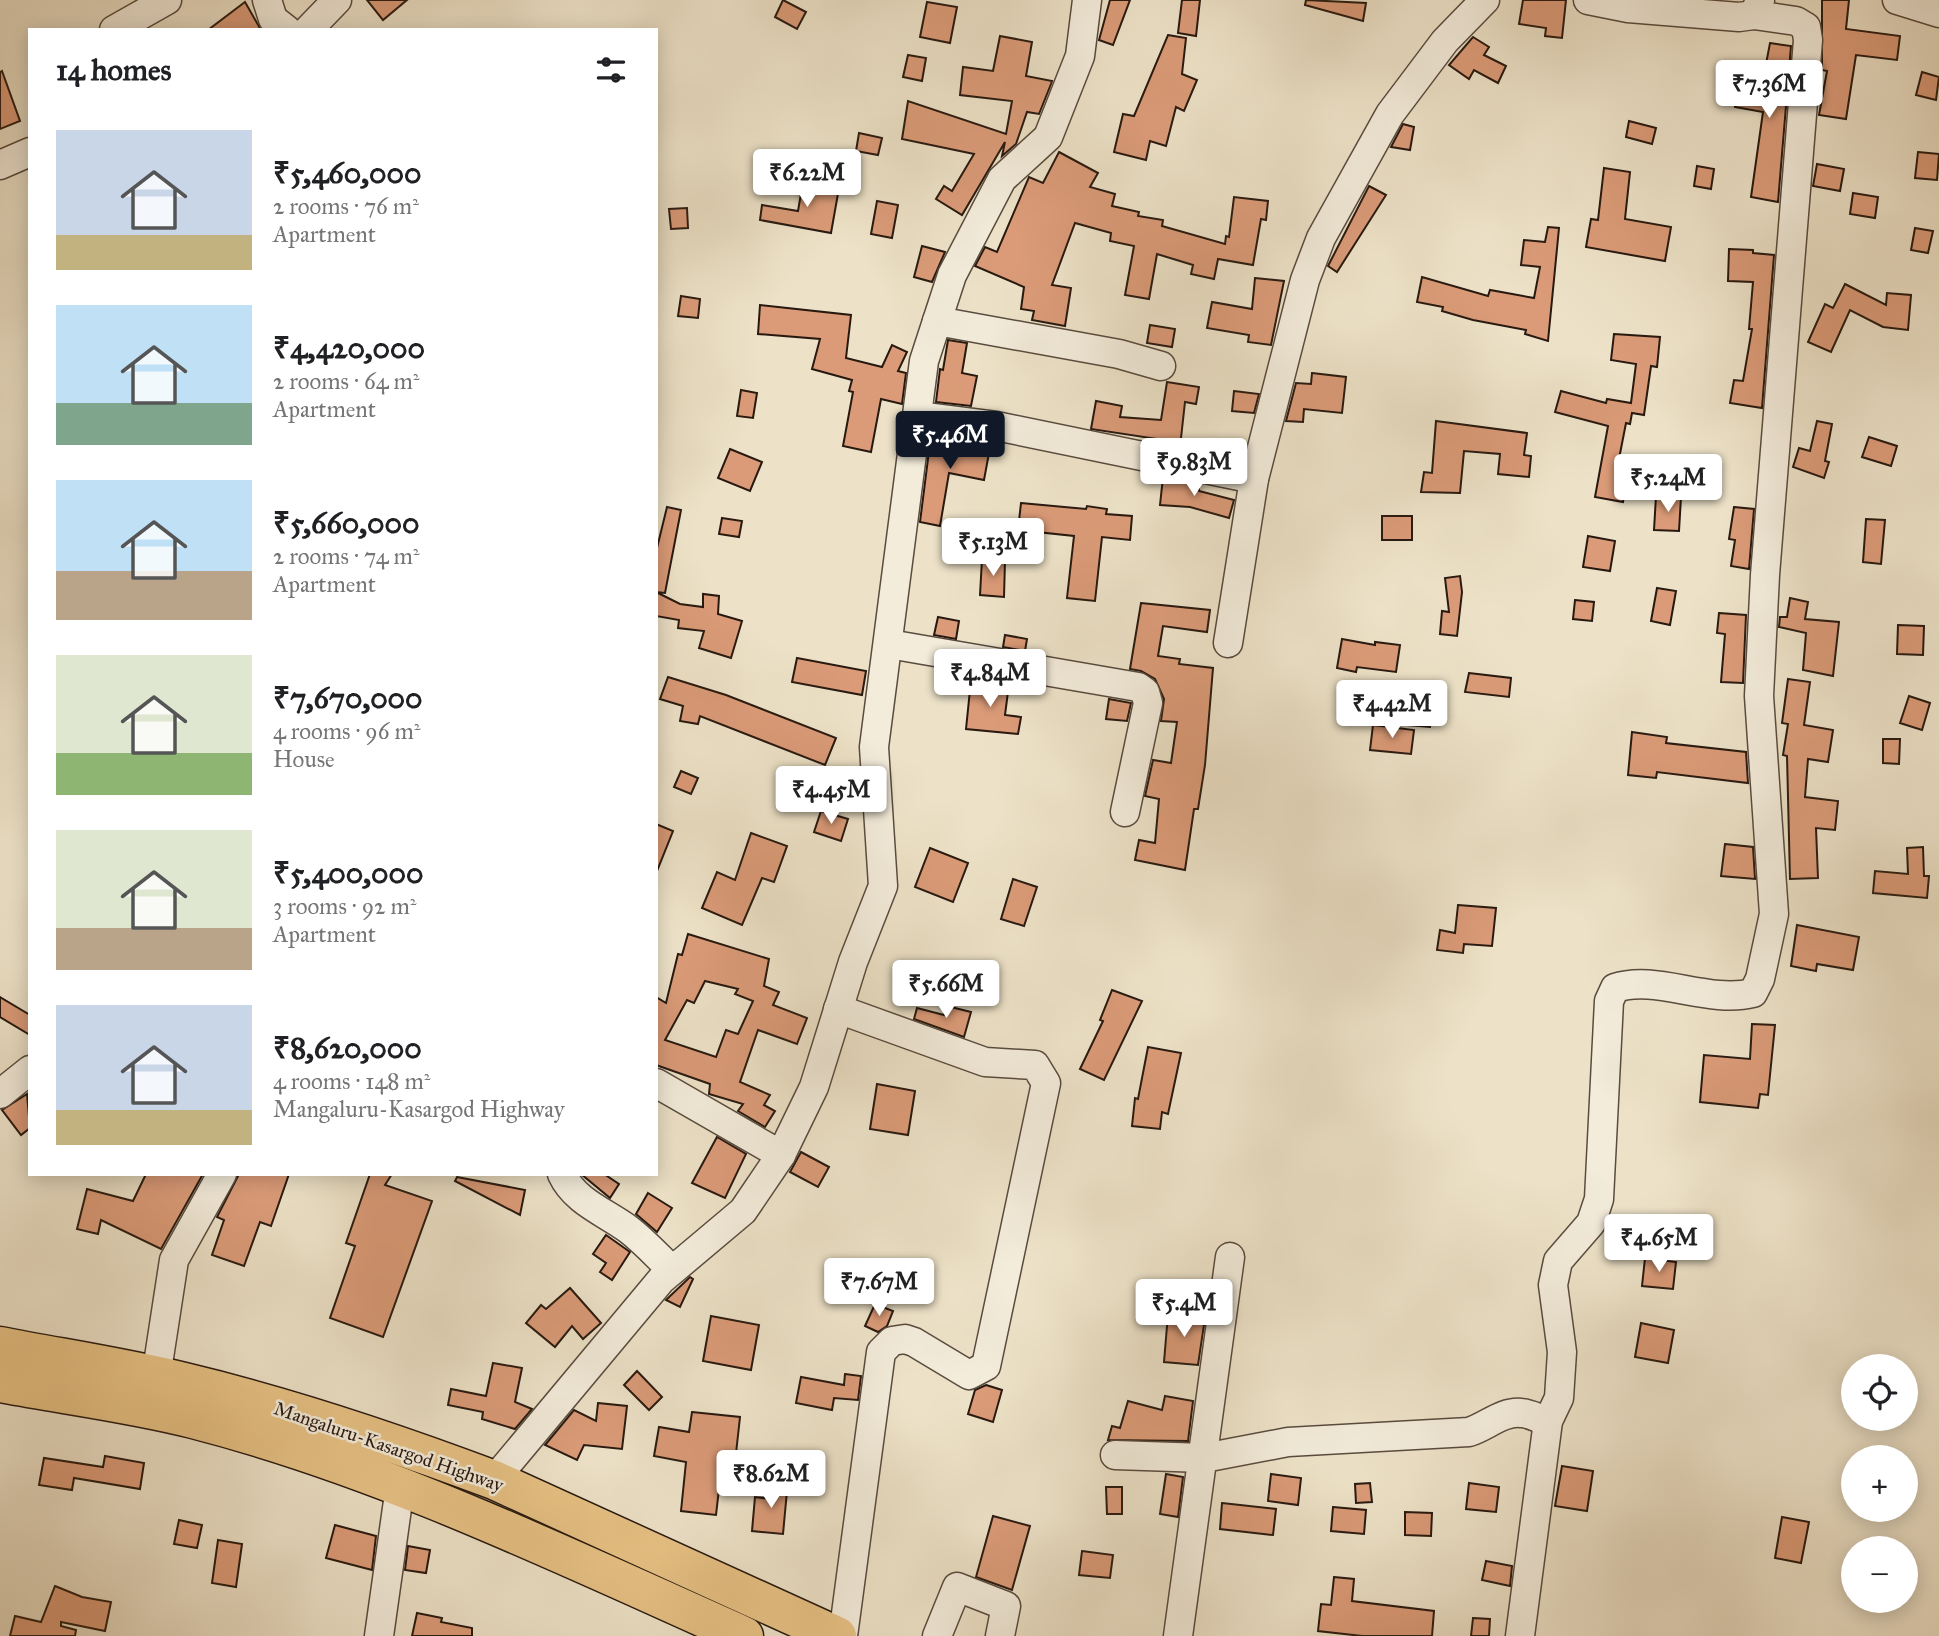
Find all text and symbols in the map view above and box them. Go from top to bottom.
icon: filters [592,51,630,89]
text: 14 homes [56,52,171,88]
pin: ₹7.36M [1712,60,1826,120]
text: ₹7.36M [1732,69,1806,97]
pin: ₹6.22M [750,150,864,209]
text: ₹5,460,000 [273,155,421,191]
icon: home [112,158,196,242]
text: ₹6.22M [769,158,845,186]
text: 2 rooms · 76 m² [273,192,419,220]
text: Apartment [273,220,376,248]
text: ₹4,420,000 [273,330,425,366]
icon: home [112,333,196,417]
text: 2 rooms · 64 m² [273,367,419,395]
text: Apartment [273,395,376,423]
pin: ₹5.46M [893,412,1007,471]
text: ₹5.46M [912,420,988,448]
pin: ₹9.83M [1137,438,1251,498]
text: ₹9.83M [1156,447,1232,475]
pin: ₹5.24M [1611,454,1725,514]
text: ₹5.24M [1630,463,1706,491]
text: ₹5,660,000 [273,505,419,541]
icon: home [112,508,196,592]
pin: ₹5.13M [936,518,1050,578]
text: ₹5.13M [958,527,1028,555]
text: 2 rooms · 74 m² [273,542,419,570]
text: Apartment [273,570,376,598]
pin: ₹4.84M [933,650,1047,709]
text: ₹4.84M [950,658,1030,686]
text: ₹7,670,000 [273,680,423,716]
pin: ₹4.42M [1335,680,1449,740]
icon: home [112,683,196,767]
text: ₹4.42M [1352,689,1432,717]
text: 4 rooms · 96 m² [273,717,420,745]
text: House [273,745,335,773]
pin: ₹4.45M [774,766,888,826]
text: ₹4.45M [792,775,870,803]
text: ₹5,400,000 [273,855,423,891]
icon: home [112,858,196,942]
text: 3 rooms · 92 m² [273,892,416,920]
text: Apartment [273,920,376,948]
pin: ₹5.66M [889,960,1003,1020]
text: ₹5.66M [908,969,984,997]
text: ₹8,620,000 [273,1030,422,1066]
icon: home [112,1033,196,1117]
text: 4 rooms · 148 m² [273,1067,430,1095]
text: Mangaluru-Kasargod Highway [273,1095,565,1123]
pin: ₹4.65M [1602,1214,1716,1274]
text: ₹4.65M [1620,1223,1698,1251]
pin: ₹7.67M [822,1258,936,1318]
text: ₹7.67M [840,1267,918,1295]
pin: ₹5.4M [1135,1280,1233,1339]
text: ₹5.4M [1152,1288,1216,1316]
map controls [1841,1354,1918,1613]
button: locate [1841,1354,1918,1431]
street label: Mangaluru-Kasargod Highway [271,1396,507,1498]
button: + [1841,1445,1918,1522]
pin: ₹8.62M [714,1450,828,1510]
text: ₹8.62M [732,1459,810,1487]
button: − [1841,1536,1918,1613]

